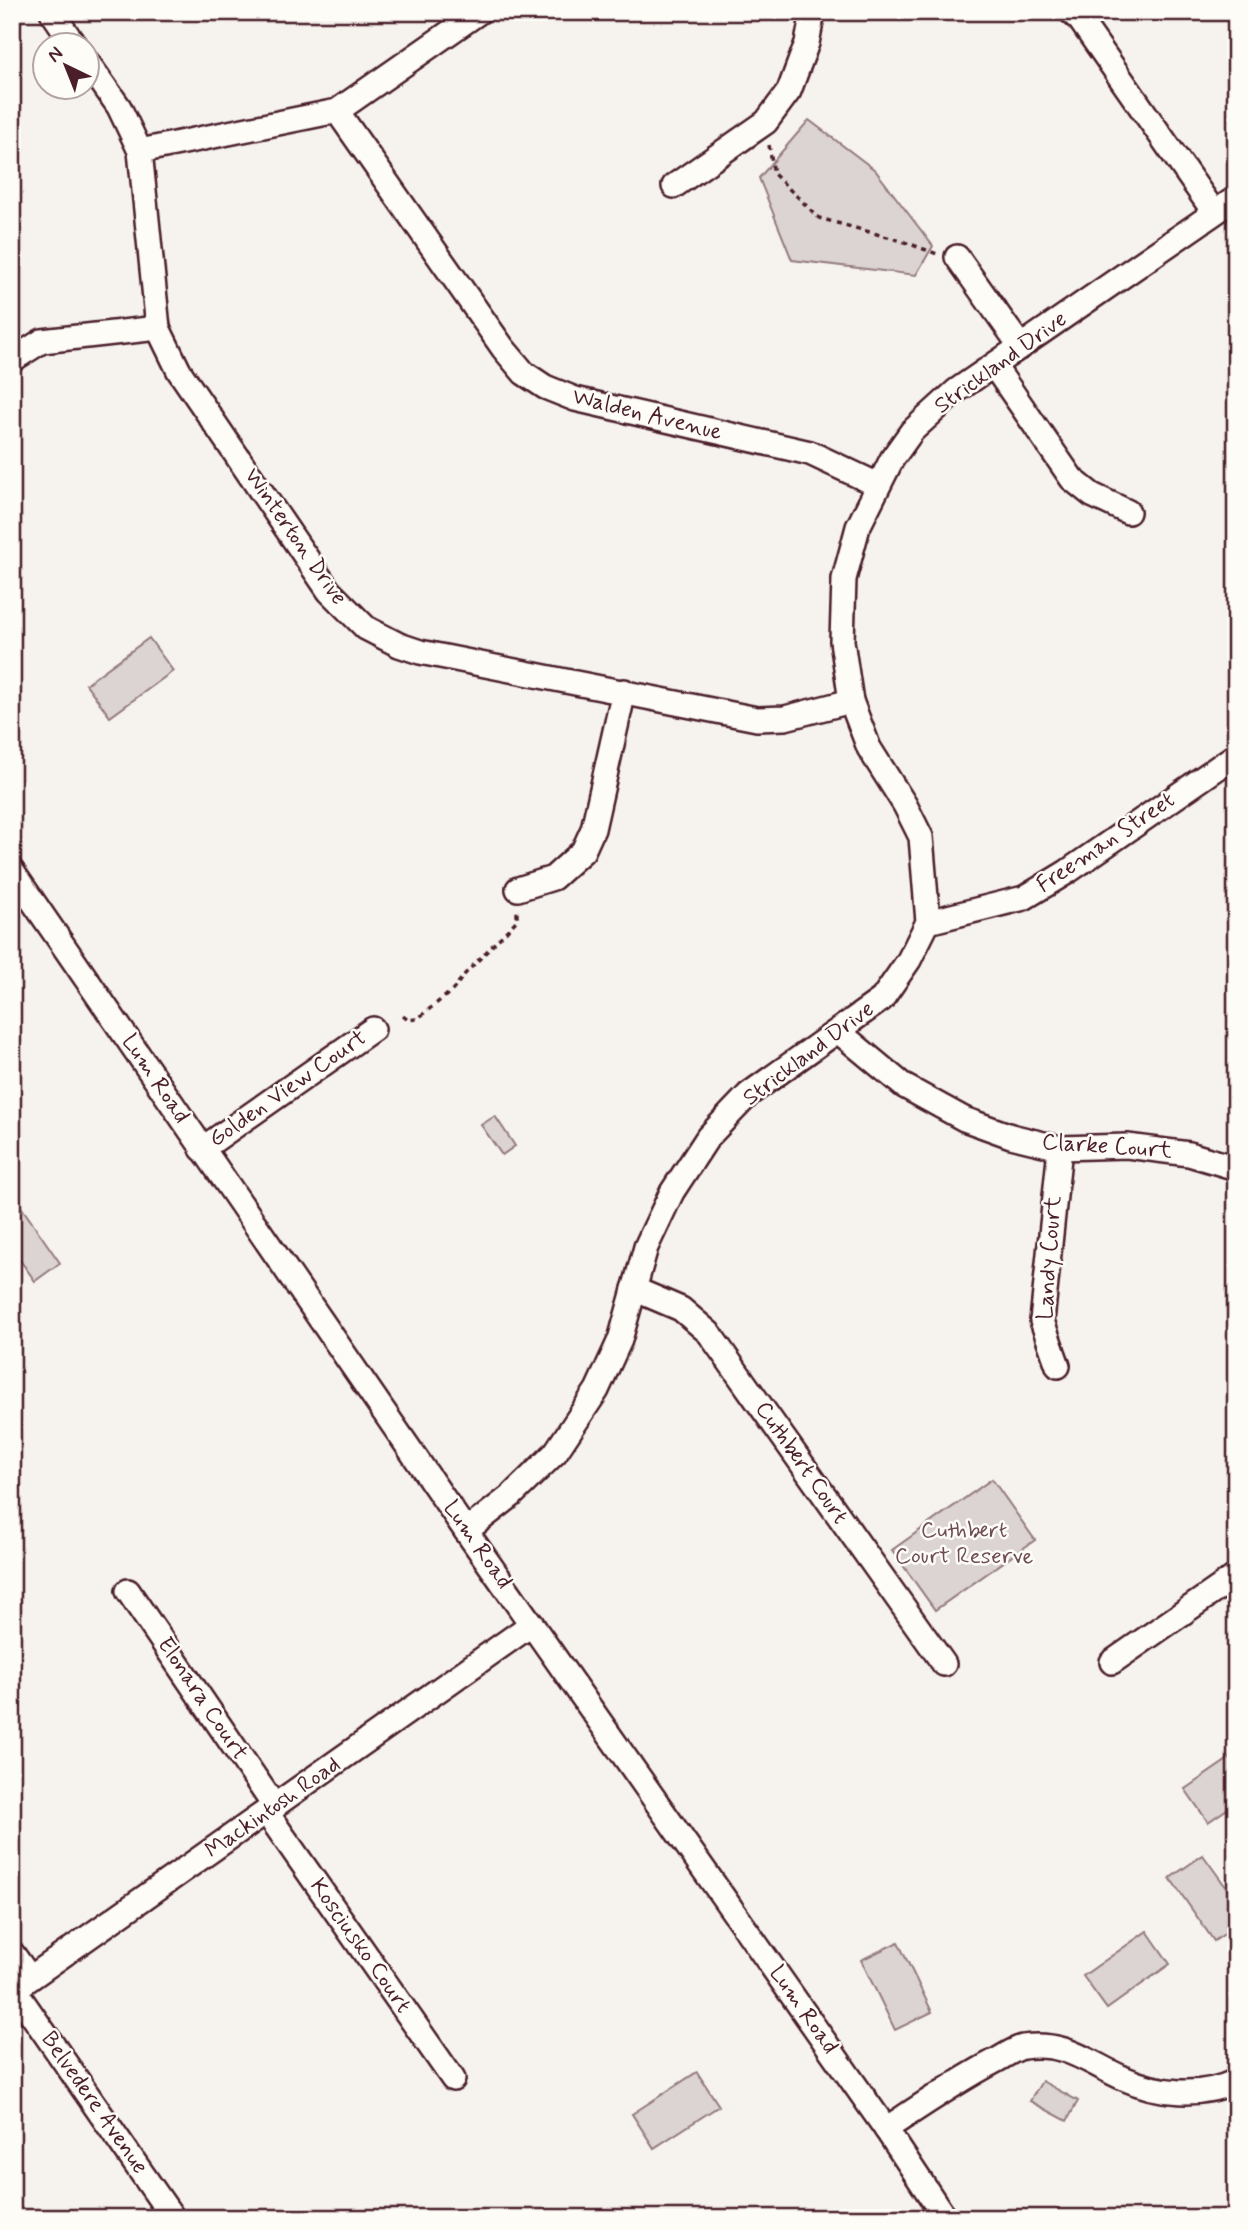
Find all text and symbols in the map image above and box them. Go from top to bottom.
north arrow [32,32,102,102]
text: N [42,41,69,68]
street label: Strickland Drive [929,305,1073,421]
street label: Walden Avenue [569,382,725,448]
street label: Winterton Drive [237,463,353,611]
street label: Freeman Street [1031,786,1181,900]
street label: Strickland Drive [737,995,881,1113]
street label: Golden View Court [203,1023,373,1155]
street label: Lum Road [114,1028,196,1130]
street label: Clarke Court [1041,1127,1174,1167]
street label: Landy Court [1031,1195,1069,1321]
street label: Cuthbert Court [748,1396,854,1530]
street label: Lum Road [436,1495,518,1595]
park label: Cuthbert Court Reserve [895,1516,1033,1572]
street label: Elonara Court [150,1631,254,1767]
street label: Mackintosh Road [199,1750,347,1866]
street label: Kosciusko Court [302,1873,418,2019]
street label: Lum Road [762,1960,844,2060]
street label: Belvedere Avenue [34,2026,154,2180]

